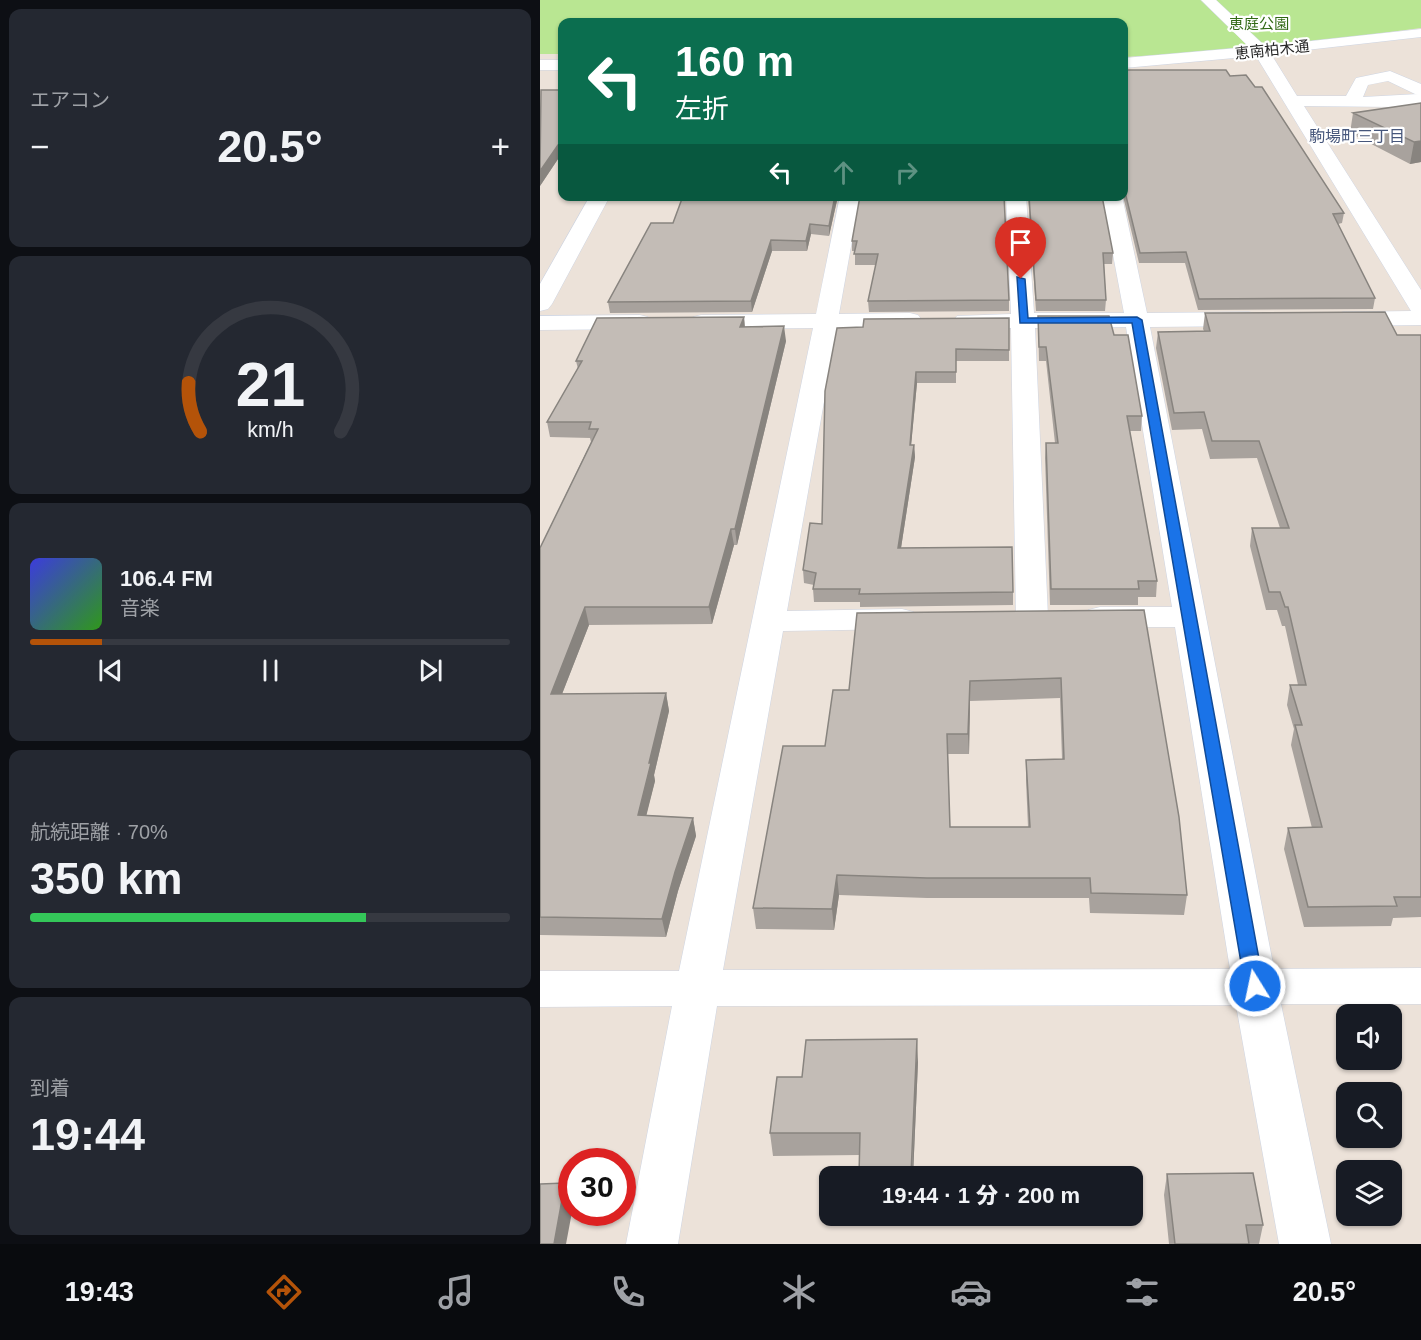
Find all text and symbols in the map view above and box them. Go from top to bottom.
park label: 恵庭公園 [1229,15,1289,32]
street label: 恵南柏木通 [1234,37,1310,62]
text: 160 m [675,38,794,85]
icon: left [576,42,654,120]
text: エアコン [30,89,110,111]
text: 左折 [675,94,729,124]
text: 20.5° [217,121,323,172]
text: − [30,128,49,165]
text: + [491,128,510,165]
district label: 駒場町三丁目 [1309,128,1405,145]
icon: left [764,156,797,189]
icon: ahead [827,156,860,189]
icon: right [890,156,923,189]
pin [995,217,1046,279]
icon: arrive [1004,226,1037,259]
text: 21 [235,350,305,419]
text: km/h [247,418,293,442]
text: 106.4 FM [120,566,213,591]
text: 音楽 [120,597,160,619]
icon: previous [94,654,127,687]
icon: pause [254,654,287,687]
icon: next [414,654,447,687]
text: 航続距離 · 70% [30,821,168,843]
text: 350 km [30,853,183,904]
position arrow [1223,954,1287,1018]
map controls [1336,1004,1402,1226]
button: sound [1336,1004,1402,1070]
text: 到着 [30,1077,70,1099]
button: search [1336,1082,1402,1148]
text: 19:44 [30,1109,145,1160]
speed limit sign: 30 [558,1148,636,1226]
button: layers [1336,1160,1402,1226]
text: 19:44 · 1 分 · 200 m [882,1183,1080,1208]
icon: directions [263,1271,305,1313]
icon: music [435,1271,477,1313]
icon: phone [607,1271,649,1313]
icon: climate [778,1271,820,1313]
icon: car [950,1271,992,1313]
icon: filters [1121,1271,1163,1313]
text: 19:43 [65,1277,134,1307]
text: 20.5° [1293,1277,1356,1307]

